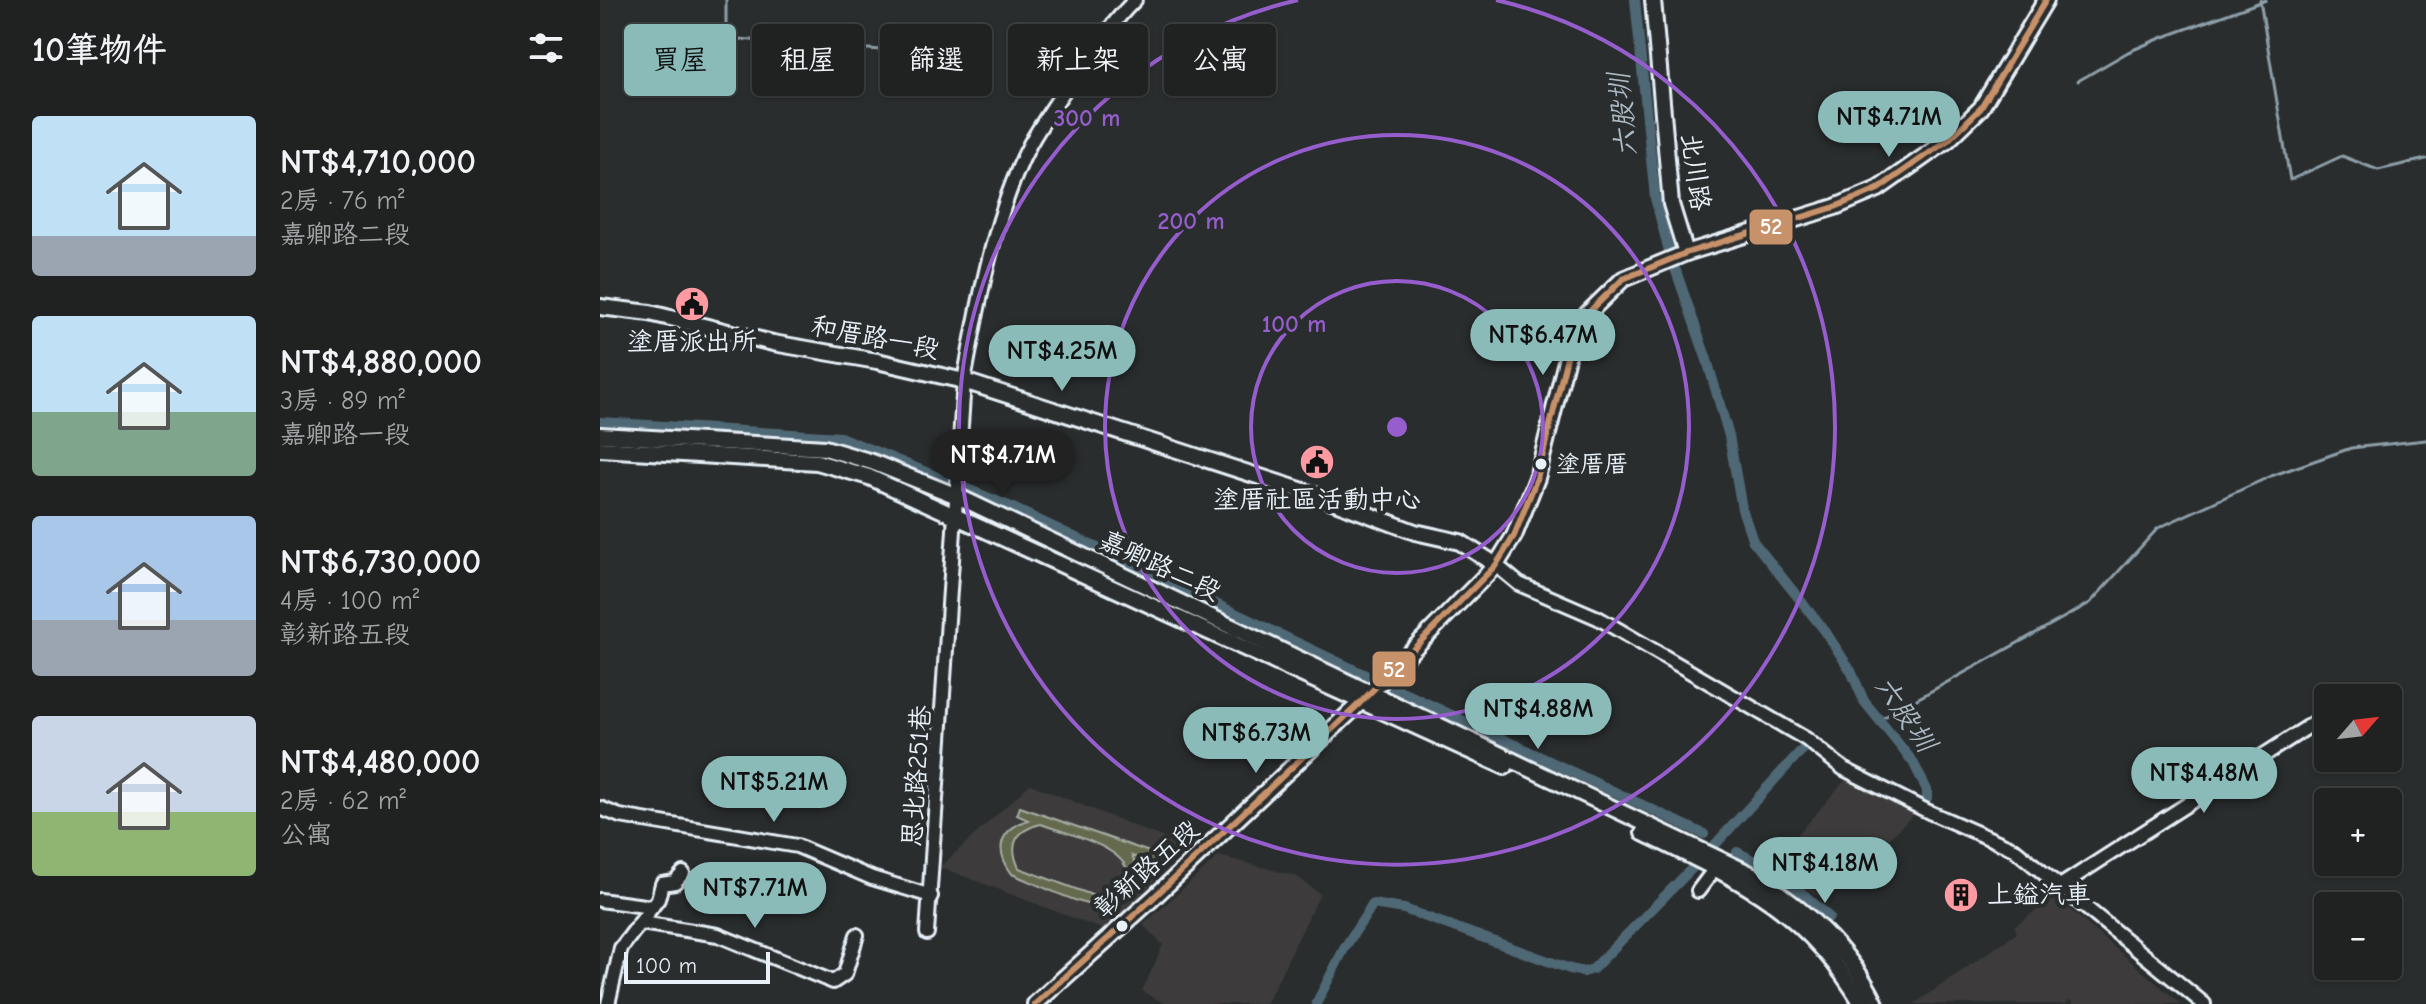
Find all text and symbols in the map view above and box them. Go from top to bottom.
chip: 買屋 [624,24,736,96]
chip: 租屋 [752,24,864,96]
chip: 篩選 [880,24,992,96]
chip: 新上架 [1008,24,1148,96]
chip: 公寓 [1164,24,1276,96]
icon: filters [524,26,568,70]
text: 10筆物件 [32,30,167,70]
water label: 六股圳 [1602,69,1643,158]
pin: NT$4.71M [1806,91,1972,159]
text: NT$4.71M [1836,102,1942,132]
text: 300 m [1054,104,1120,132]
street label: 北川路 [1675,131,1715,213]
text: NT$4,710,000 [280,142,476,182]
icon: home [96,148,192,244]
text: 2房 · 76 m² [280,186,404,216]
text: 200 m [1157,207,1225,235]
line badge: 52 [1748,208,1794,246]
text: 52 [1760,214,1782,240]
text: 嘉卿路二段 [280,220,410,250]
public building icon: 塗厝派出所 [673,285,711,323]
pin: NT$6.47M [1460,309,1626,377]
text: 100 m [1262,310,1326,338]
street label: 和厝路一段 [808,311,942,365]
text: NT$6.47M [1488,320,1598,350]
pin: NT$4.25M [979,325,1145,393]
place label: 塗厝派出所 [627,327,757,357]
text: NT$4.25M [1007,336,1117,366]
text: NT$4,880,000 [280,342,482,382]
icon: home [96,348,192,444]
text: 3房 · 89 m² [280,386,405,416]
centre of rings [1383,413,1411,441]
text: 嘉卿路一段 [280,420,410,450]
pin: NT$4.71M [920,429,1086,497]
text: NT$4.71M [950,440,1056,470]
public building icon: 塗厝社區活動中心 [1298,443,1336,481]
place label: 塗厝厝 [1556,450,1628,478]
marker: 塗厝厝 [1533,456,1549,472]
place label: 塗厝社區活動中心 [1213,485,1421,515]
street label: 嘉卿路二段 [1095,525,1225,607]
text: NT$6,730,000 [280,542,481,582]
icon: home [96,548,192,644]
text: 4房 · 100 m² [280,586,419,616]
text: 彰新路五段 [280,620,410,650]
line badge: 52 [1371,650,1417,688]
text: 52 [1383,657,1405,683]
water label: 六股圳 [1868,670,1944,760]
pin: NT$4.88M [1455,683,1621,751]
north arrow [2314,684,2402,772]
map controls [2314,684,2402,980]
text: NT$4.88M [1483,694,1593,724]
street label: 思北路251巷 [897,704,937,848]
pin: NT$6.73M [1173,707,1339,775]
text: NT$6.73M [1201,718,1311,748]
text: NT$4,480,000 [280,742,481,782]
pin: NT$4.48M [2121,747,2287,815]
icon: home [96,748,192,844]
pin: NT$5.21M [691,756,857,824]
text: NT$4.48M [2149,758,2259,788]
text: NT$5.21M [720,767,828,797]
text: 2房 · 62 m² [280,786,406,816]
button: + [2314,788,2402,876]
street label: 彰新路五段 [1089,814,1205,924]
text: 公寓 [280,820,332,850]
pin: NT$4.18M [1742,837,1908,905]
text: NT$4.18M [1771,848,1879,878]
pin: NT$7.71M [672,862,838,930]
text: NT$7.71M [702,873,808,903]
building icon: 上鎰汽車 [1942,876,1980,914]
place label: 上鎰汽車 [1987,880,2091,910]
button: − [2314,892,2402,980]
unlabelled marker [1114,918,1130,934]
scale bar [624,948,770,984]
text: 100 m [636,953,697,979]

